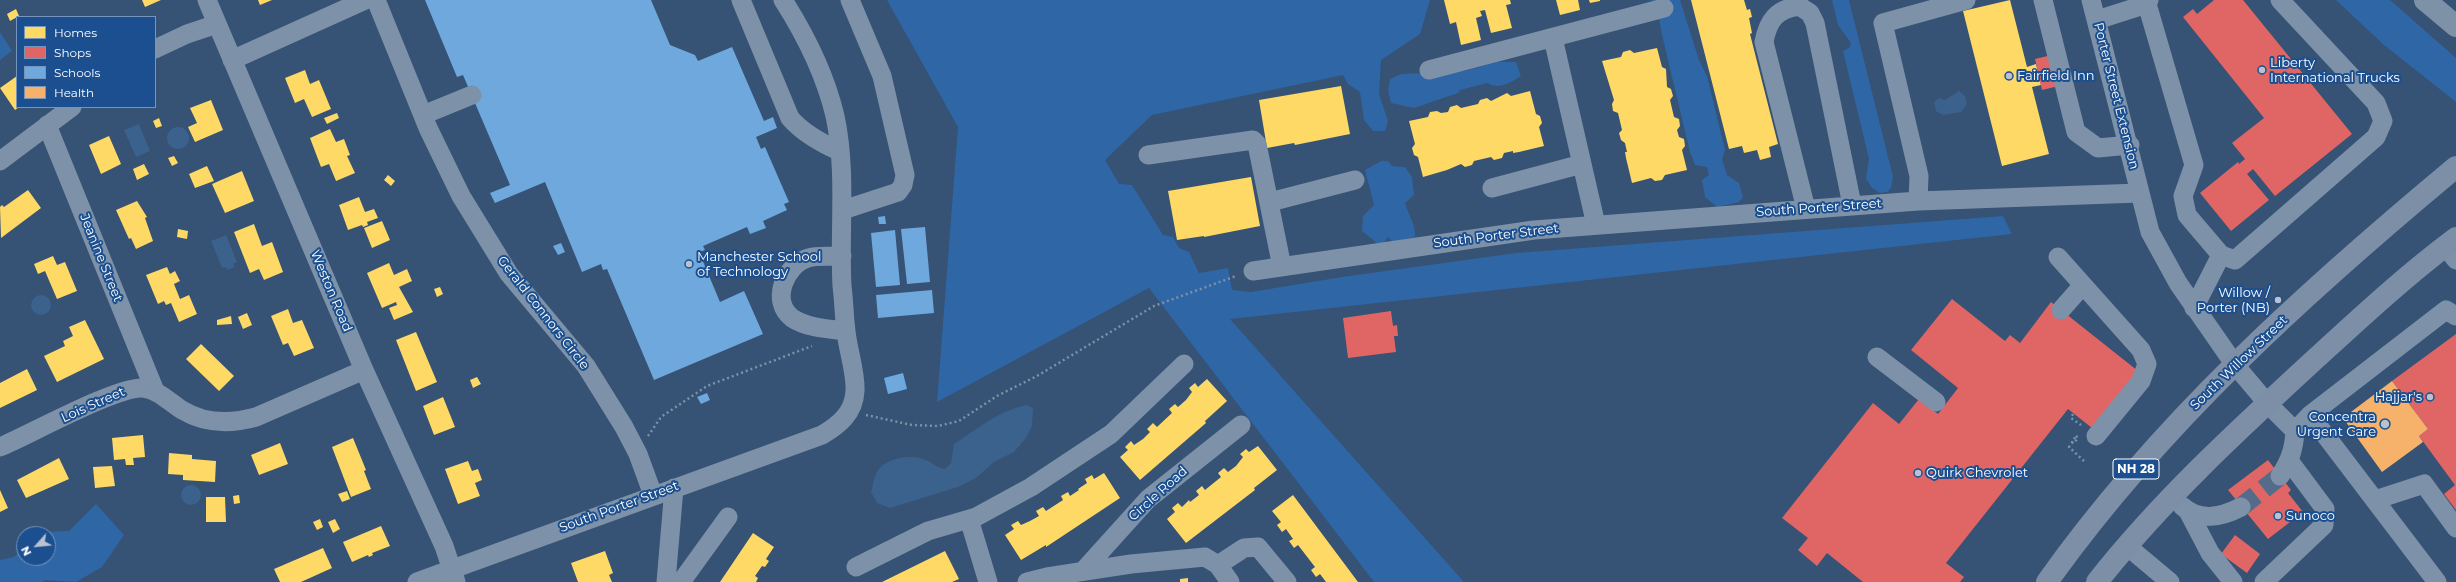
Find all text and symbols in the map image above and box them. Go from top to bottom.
legend [16,16,156,108]
street label: Porter Street Extension [2090,21,2142,171]
text: Homes [54,25,97,40]
text: Shops [54,45,91,60]
place label: Liberty International Trucks [2270,55,2400,86]
text: Schools [54,65,100,80]
marker: Liberty International Trucks [2257,65,2267,75]
place label: Fairfield Inn [2017,68,2095,84]
marker: Fairfield Inn [2004,71,2014,81]
text: Health [54,85,94,100]
street label: South Porter Street [1756,196,1882,220]
street label: Jeanine Street [76,212,126,304]
street label: South Porter Street [1433,221,1559,251]
street label: Weston Road [307,248,355,334]
place label: Manchester School of Technology [697,249,821,280]
street label: Gerald Connors Circle [494,253,592,373]
marker: Manchester School of Technology [684,259,694,269]
place label: Willow / Porter (NB) [2197,285,2270,316]
marker: Willow / Porter (NB) [2273,295,2283,305]
street label: South Willow Street [2187,313,2291,413]
street label: Lois Street [59,384,127,426]
place label: Hajjar's [2375,389,2422,405]
marker: Hajjar's [2425,392,2435,402]
place label: Concentra Urgent Care [2297,409,2376,440]
marker: Concentra Urgent Care [2379,418,2391,430]
road number: NH 28 [2113,459,2159,479]
street label: Circle Road [1125,464,1191,524]
place label: Quirk Chevrolet [1926,465,2028,481]
marker: Quirk Chevrolet [1913,468,1923,478]
street label: South Porter Street [557,478,681,536]
place label: Sunoco [2286,508,2335,524]
marker: Sunoco [2273,511,2283,521]
north arrow [16,526,56,566]
text: N [18,544,34,558]

